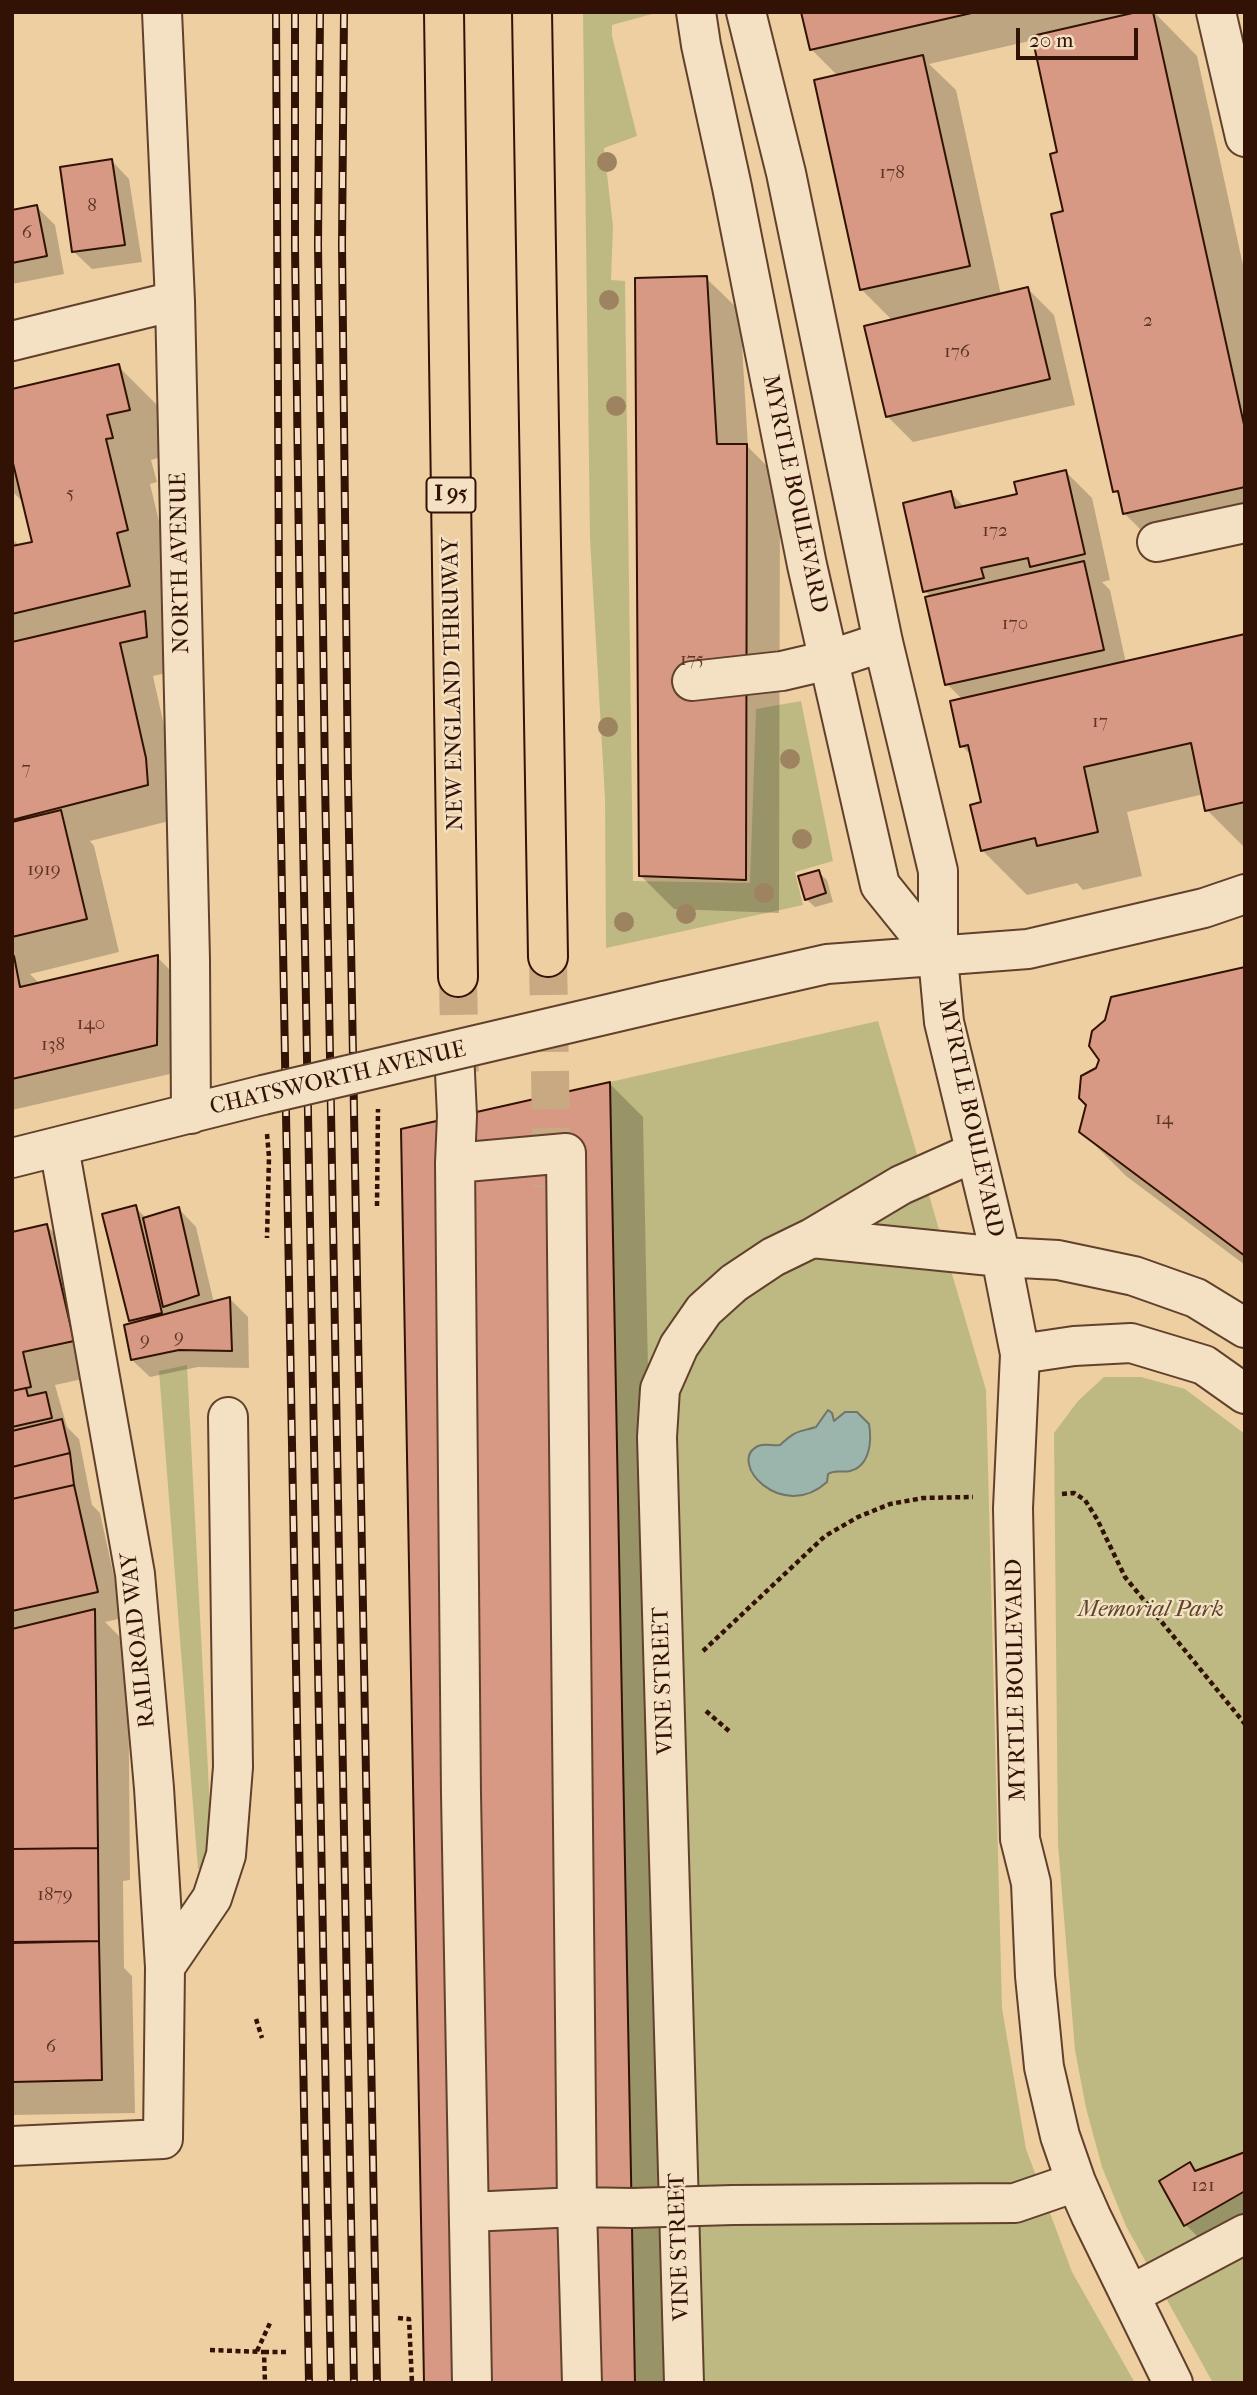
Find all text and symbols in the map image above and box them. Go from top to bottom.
scale bar [1019,14,1142,58]
text: 20 m [1029,28,1073,52]
house number: 178 [879,162,905,184]
house number: 8 [87,195,97,217]
house number: 6 [22,222,32,244]
house number: 2 [1143,310,1153,332]
house number: 176 [944,341,970,363]
street label: MYRTLE BOULEVARD [755,372,833,616]
street label: NORTH AVENUE [166,472,196,654]
road number: I 95 [426,477,476,512]
house number: 5 [66,483,74,505]
house number: 172 [982,520,1008,542]
street label: NEW ENGLAND THRUWAY [438,537,470,831]
house number: 170 [1002,613,1028,635]
house number: 175 [680,649,704,671]
house number: 17 [1092,711,1108,733]
house number: 7 [21,758,31,780]
house number: 1919 [27,859,61,881]
street label: MYRTLE BOULEVARD [931,996,1009,1240]
house number: 140 [77,1013,105,1035]
house number: 138 [41,1034,65,1056]
street label: CHATSWORTH AVENUE [207,1036,469,1122]
house number: 14 [1155,1108,1173,1130]
house number: 9 [174,1326,184,1348]
house number: 9 [140,1329,150,1351]
street label: RAILROAD WAY [116,1551,162,1729]
street label: MYRTLE BOULEVARD [1001,1558,1033,1802]
park label: Memorial Park [1078,1596,1224,1624]
street label: VINE STREET [648,1607,680,1755]
house number: 1879 [37,1884,73,1906]
house number: 6 [46,2036,56,2058]
street label: VINE STREET [664,2173,696,2321]
house number: 121 [1191,2175,1215,2197]

